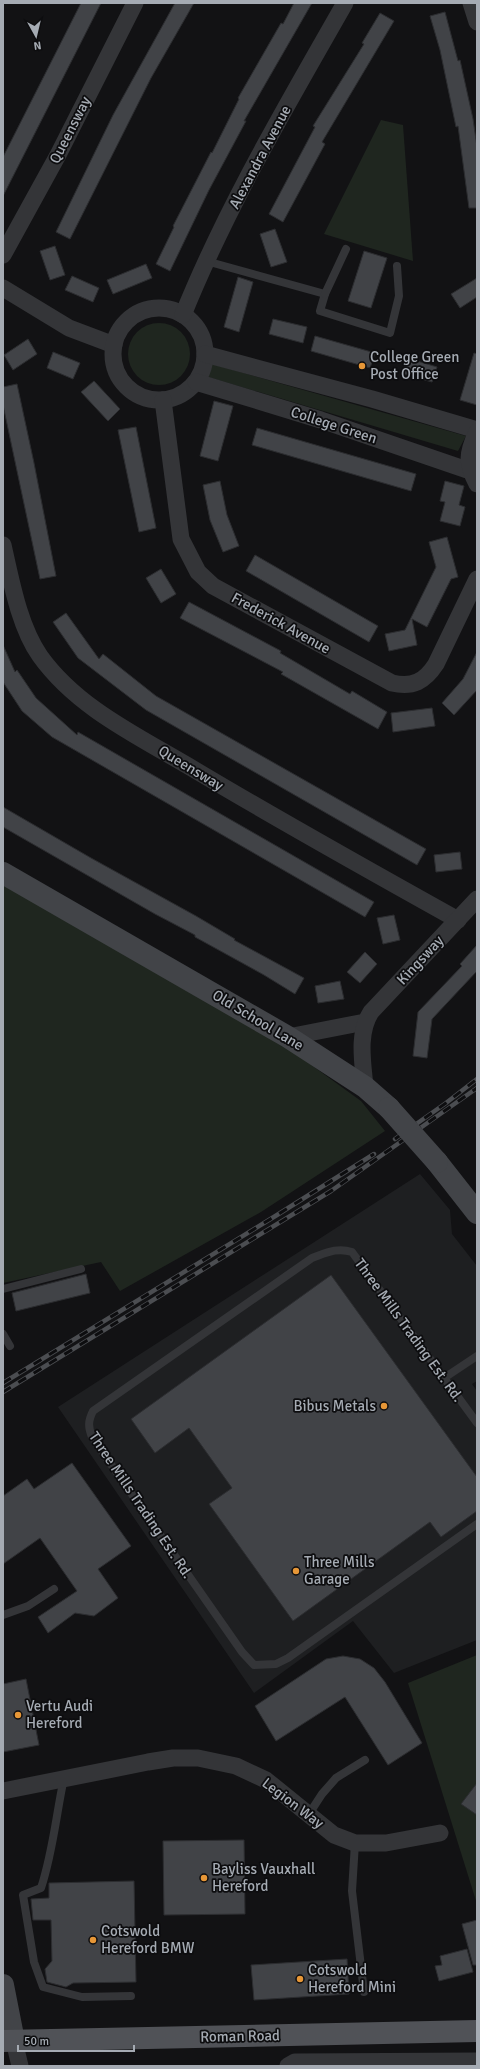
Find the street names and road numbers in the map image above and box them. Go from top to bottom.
street label: Queensway [45,93,95,167]
street label: Alexandra Avenue [225,102,295,212]
street label: College Green [289,403,379,447]
street label: Frederick Avenue [228,588,334,658]
street label: Queensway [155,742,227,794]
street label: Kingsway [393,932,447,988]
street label: Old School Lane [209,986,307,1054]
street label: Three Mills Trading Est. Rd. [351,1255,467,1405]
street label: Three Mills Trading Est. Rd. [85,1428,197,1582]
street label: Legion Way [259,1774,327,1832]
street label: Roman Road [200,2026,280,2046]

